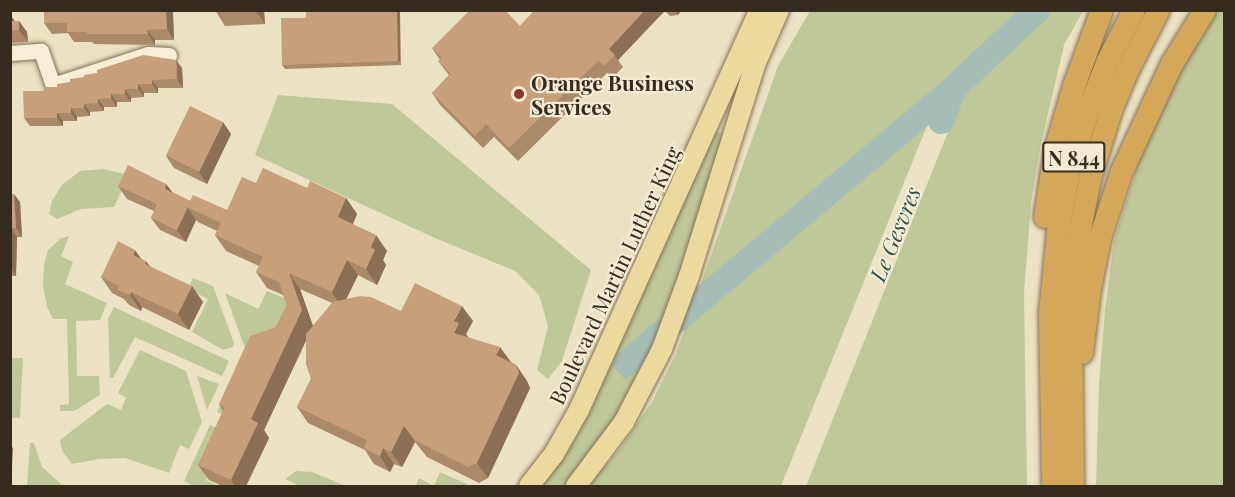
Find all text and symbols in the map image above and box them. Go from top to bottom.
place label: Orange Business Services [531,69,694,119]
marker: Orange Business Services [512,87,526,101]
road number: N 844 [1041,140,1107,174]
street label: Boulevard Martin Luther King [543,142,685,408]
water label: Le Gesvres [864,183,926,285]

